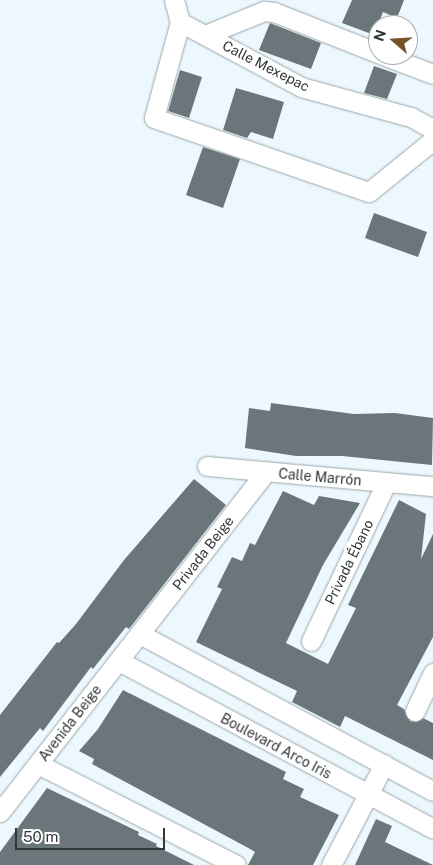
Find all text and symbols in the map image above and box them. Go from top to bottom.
north arrow [368,15,418,65]
text: N [370,28,389,43]
street label: Calle Mexepac [220,37,312,95]
street label: Calle Marrón [278,465,362,489]
street label: Privada Beige [169,513,237,593]
street label: Privada Ébano [321,517,377,607]
street label: Avenida Beige [35,681,105,765]
street label: Boulevard Arco Iris [218,710,334,782]
scale bar [18,818,168,850]
text: 50 m [23,828,58,845]

